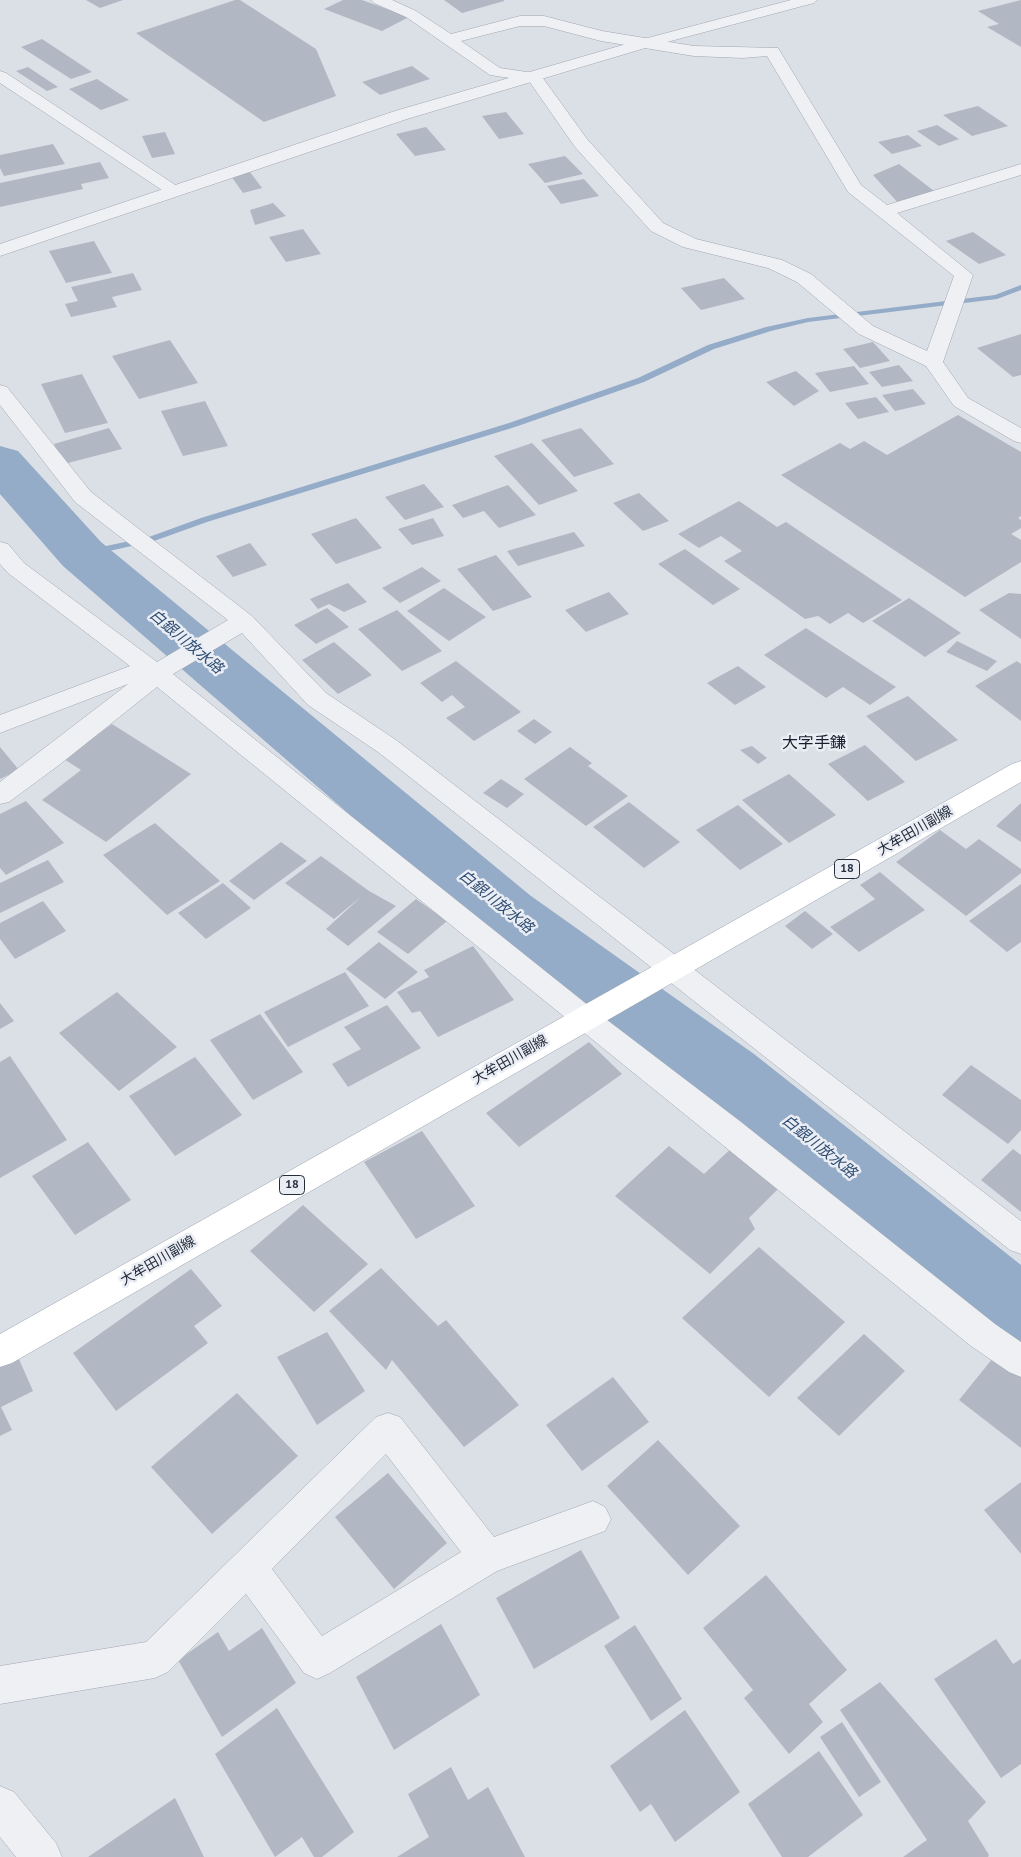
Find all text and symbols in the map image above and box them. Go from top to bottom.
water label: 白銀川放水路 [146,606,226,678]
district label: 大字手鎌 [782,733,846,753]
street label: 大牟田川副線 [874,803,956,859]
road number: 18 [834,860,860,879]
water label: 白銀川放水路 [455,867,537,937]
street label: 大牟田川副線 [469,1032,551,1088]
water label: 白銀川放水路 [778,1112,860,1182]
road number: 18 [280,1176,304,1194]
street label: 大牟田川副線 [117,1233,199,1289]

